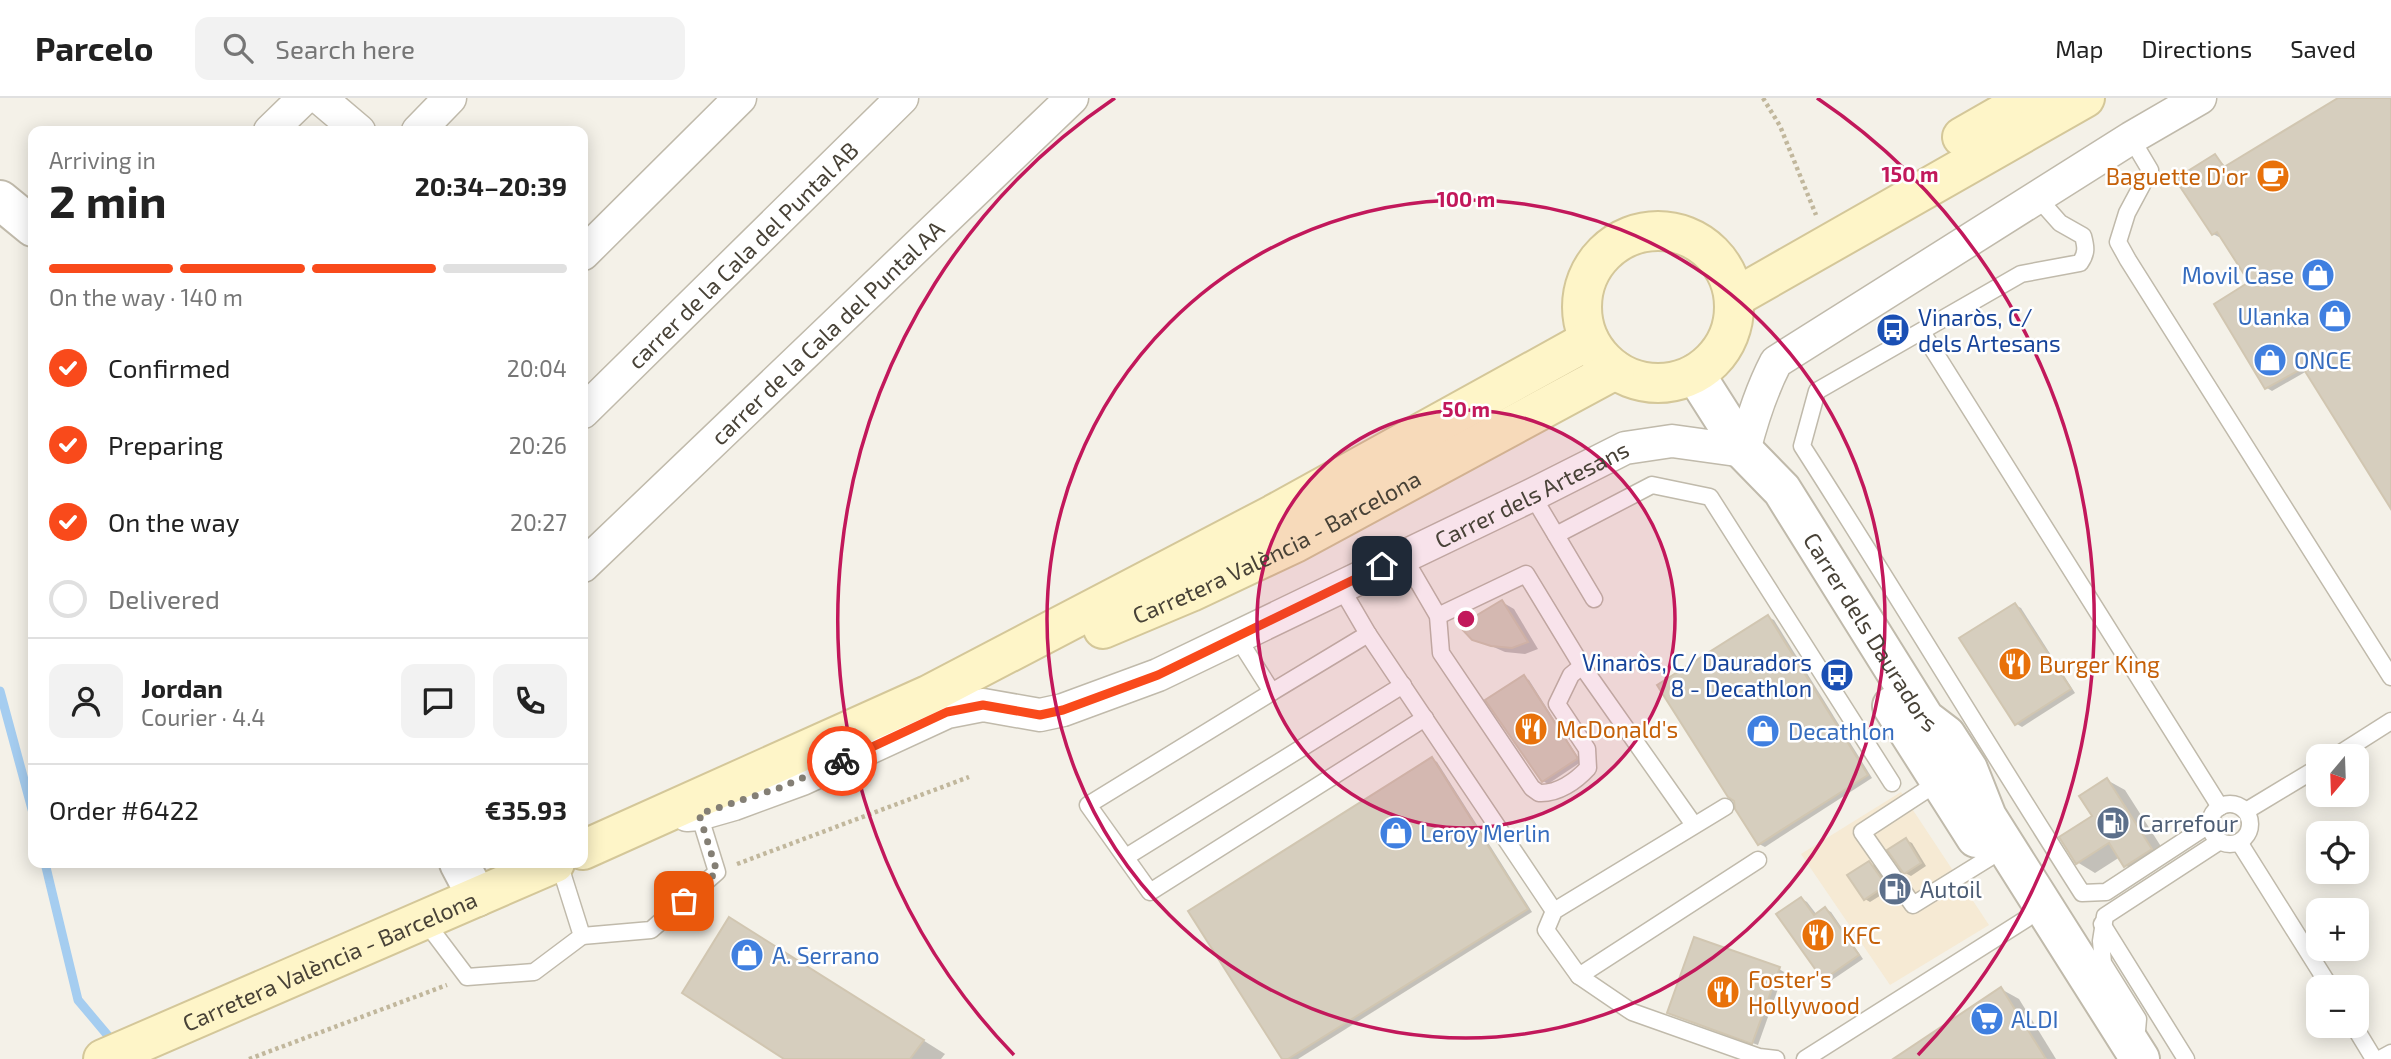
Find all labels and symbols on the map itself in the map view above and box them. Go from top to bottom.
street label: carrer de la Cala del Puntal AB [622,135,864,374]
cafe icon: Baguette D'or [2254,157,2292,195]
text: 150 m [1882,161,1938,186]
place label: Baguette D'or [2106,162,2248,190]
text: 100 m [1437,186,1495,211]
street label: carrer de la Cala del Puntal AA [705,214,950,450]
shop icon: Movil Case [2299,256,2337,294]
place label: Movil Case [2182,261,2294,289]
shop icon: Ulanka [2316,297,2354,335]
place label: Ulanka [2238,302,2310,330]
place label: Vinaròs, C/ dels Artesans [1918,303,2061,357]
bus stop icon: Vinaròs, C/ dels Artesans [1874,311,1912,349]
shop icon: ONCE [2251,341,2289,379]
place label: ONCE [2294,346,2352,374]
text: 50 m [1442,396,1490,421]
street label: Carrer dels Artesans [1430,434,1633,554]
street label: Carretera València - Barcelona [1128,464,1425,629]
street label: Carrer dels Dauradors [1798,527,1943,737]
pin [1352,536,1412,596]
centre of rings [1454,607,1478,631]
restaurant icon: Burger King [1996,645,2034,683]
place label: Vinaròs, C/ Dauradors 8 - Decathlon [1582,648,1812,702]
place label: Burger King [2039,650,2160,678]
bus stop icon: Vinaròs, C/ Dauradors 8 - Decathlon [1818,656,1856,694]
restaurant icon: McDonald's [1512,710,1550,748]
shop icon: Decathlon [1744,712,1782,750]
place label: McDonald's [1556,715,1678,743]
place label: Decathlon [1788,717,1895,745]
courier [807,726,877,796]
north arrow [2306,744,2370,807]
fuel station icon: Carrefour [2094,804,2132,842]
place label: Carrefour [2138,809,2238,837]
shop icon: Leroy Merlin [1377,814,1415,852]
place label: Leroy Merlin [1420,819,1550,847]
fuel station icon: Autoil [1876,870,1914,908]
pin [654,871,714,931]
place label: Autoil [1920,875,1982,903]
street label: Carretera València - Barcelona [178,885,481,1037]
restaurant icon: KFC [1799,916,1837,954]
place label: KFC [1842,921,1881,949]
shop icon: A. Serrano [728,936,766,974]
place label: A. Serrano [772,941,879,969]
place label: Foster's Hollywood [1748,965,1860,1019]
restaurant icon: Foster's Hollywood [1704,973,1742,1011]
supermarket icon: ALDI [1968,1000,2006,1038]
place label: ALDI [2011,1005,2058,1033]

